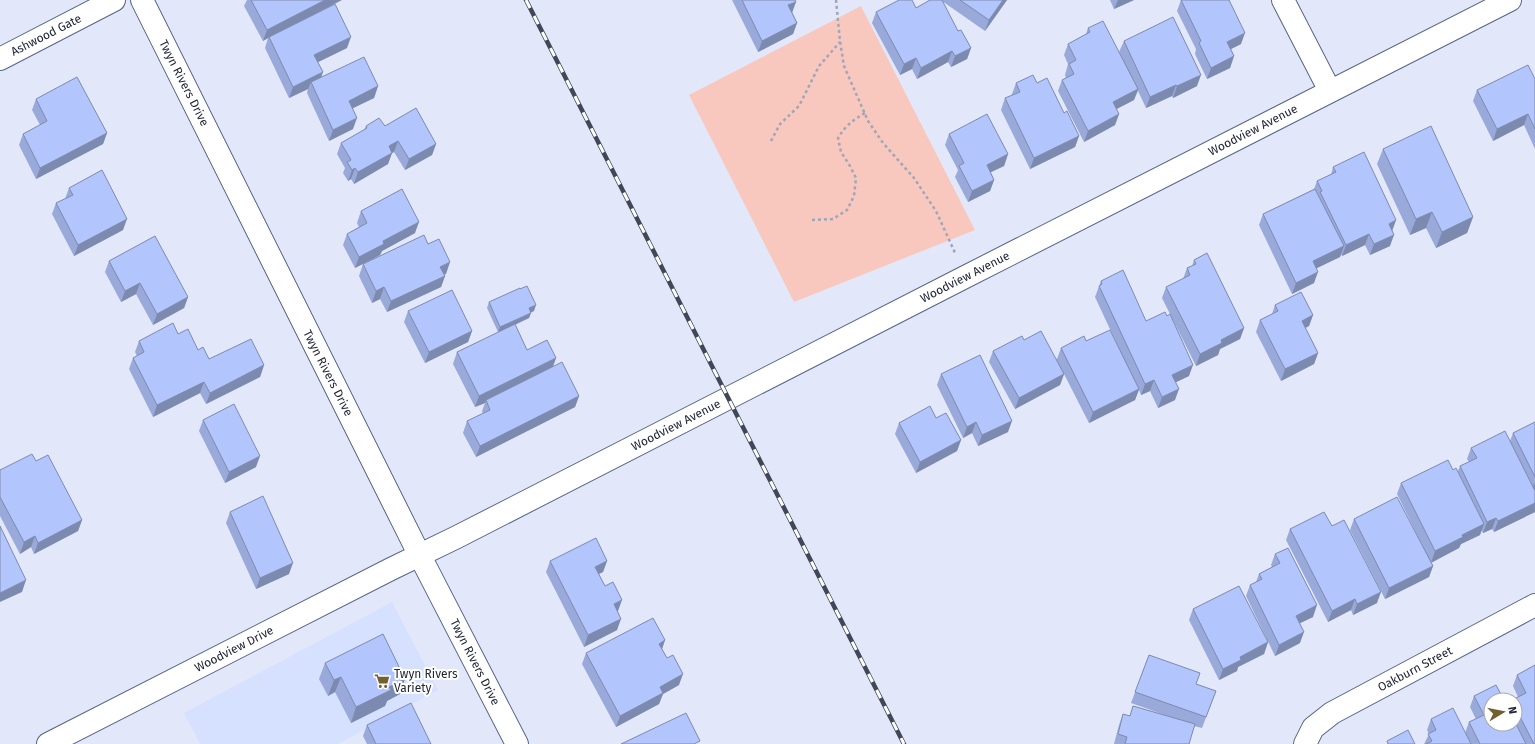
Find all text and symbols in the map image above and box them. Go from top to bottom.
street label: Ashwood Gate [8,11,84,59]
street label: Twyn Rivers Drive [156,38,212,128]
street label: Woodview Avenue [1206,101,1300,159]
street label: Woodview Avenue [918,248,1012,306]
street label: Twyn Rivers Drive [300,328,356,418]
street label: Woodview Avenue [629,396,723,454]
street label: Twyn Rivers Drive [447,617,503,707]
street label: Woodview Drive [192,623,276,675]
street label: Oakburn Street [1375,643,1455,695]
place label: Twyn Rivers Variety [394,667,458,695]
supermarket icon: Twyn Rivers Variety [373,672,391,690]
north arrow [1483,692,1523,732]
text: N [1505,706,1519,715]

